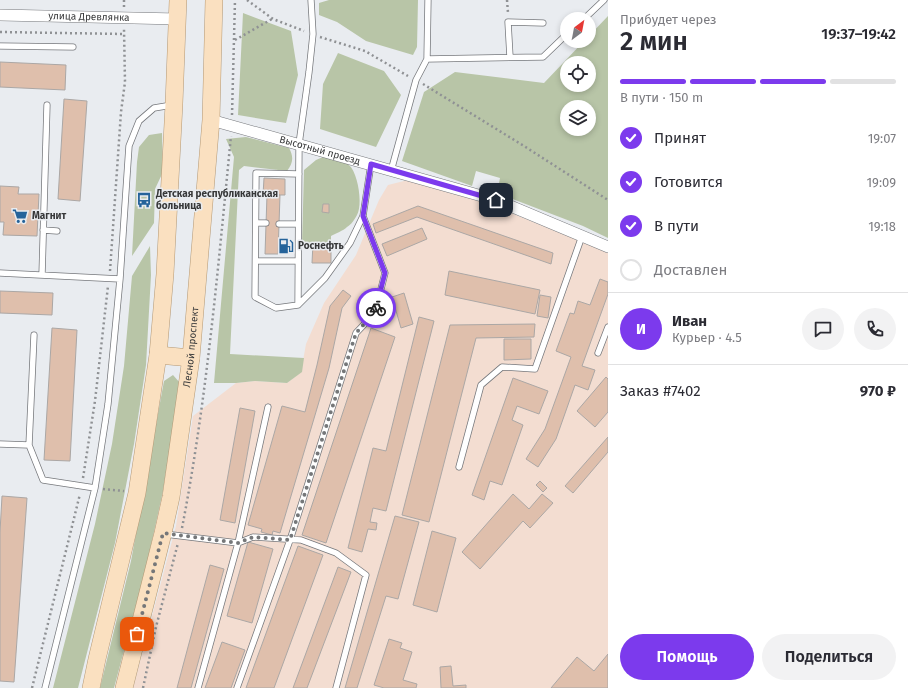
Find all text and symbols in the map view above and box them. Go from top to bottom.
street label: улица Древлянка [48,10,130,24]
north arrow [560,12,596,48]
map controls [560,12,596,136]
text: Прибудет через [620,12,717,27]
text: 19:37–19:42 [821,25,896,43]
text: 2 мин [620,26,688,57]
button: locate [560,56,596,92]
text: В пути · 150 m [620,90,703,105]
button: layers [560,100,596,136]
icon: check [620,127,642,149]
text: Принят [654,129,706,147]
text: 19:07 [868,131,896,146]
street label: Высотный проезд [278,133,362,168]
icon: check [620,171,642,193]
text: Готовится [654,173,723,191]
text: 19:09 [866,175,896,190]
pin [479,183,513,217]
place label: Детская республиканская больница [155,188,278,212]
icon: home [485,189,507,211]
bus stop icon: Детская республиканская больница [135,191,153,209]
supermarket icon: Магнит [11,207,29,225]
place label: Магнит [32,210,66,222]
icon: check [620,215,642,237]
text: В пути [654,217,699,235]
text: 19:18 [868,219,896,234]
fuel station icon: Роснефть [277,237,295,255]
place label: Роснефть [298,240,345,252]
text: Доставлен [654,261,727,279]
courier [356,288,396,328]
icon: bike [365,297,387,319]
street label: Лесной проспект [181,306,201,388]
button: chat [802,308,844,350]
button: phone [854,308,896,350]
text: Иван [672,312,707,330]
text: И [636,320,646,338]
text: Курьер · 4.5 [672,330,742,345]
text: Заказ #7402 [620,382,701,400]
text: 970 ₽ [860,382,896,400]
pin [120,617,154,651]
icon: bag [126,623,148,645]
button: Помощь [620,634,754,680]
button: Поделиться [762,634,896,680]

